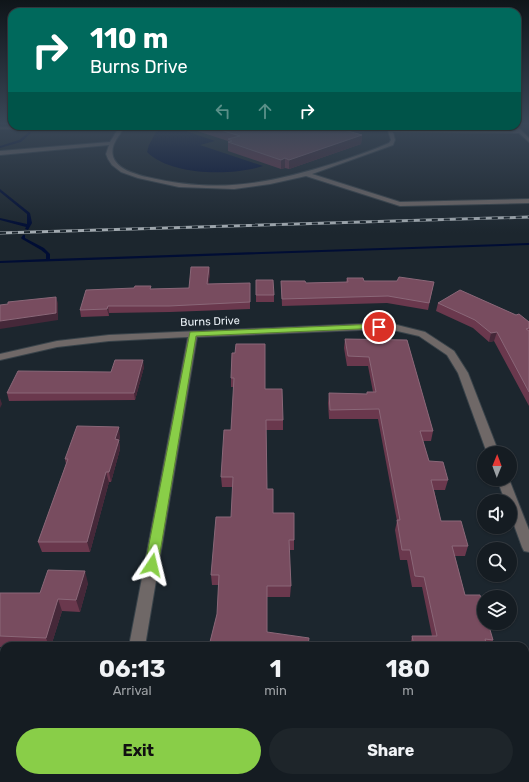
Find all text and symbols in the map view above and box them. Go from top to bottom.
text: 110 m [90,22,168,55]
icon: right [24,24,76,76]
text: Burns Drive [90,56,188,78]
icon: left [212,100,234,122]
icon: ahead [254,100,276,122]
icon: right [296,100,318,122]
pin [362,310,396,344]
street label: Burns Drive [180,314,240,329]
icon: arrive [368,316,390,338]
north arrow [477,446,517,486]
map controls [477,446,517,630]
button: sound [477,494,517,534]
button: search [477,542,517,582]
position arrow [131,544,173,586]
button: layers [477,590,517,630]
text: 06:13 [99,655,166,683]
text: 1 [270,655,282,683]
text: 180 [386,655,430,683]
text: Arrival [113,683,152,698]
text: min [264,683,287,698]
text: m [402,683,414,698]
button: Exit [16,728,261,774]
button: Share [269,728,513,774]

